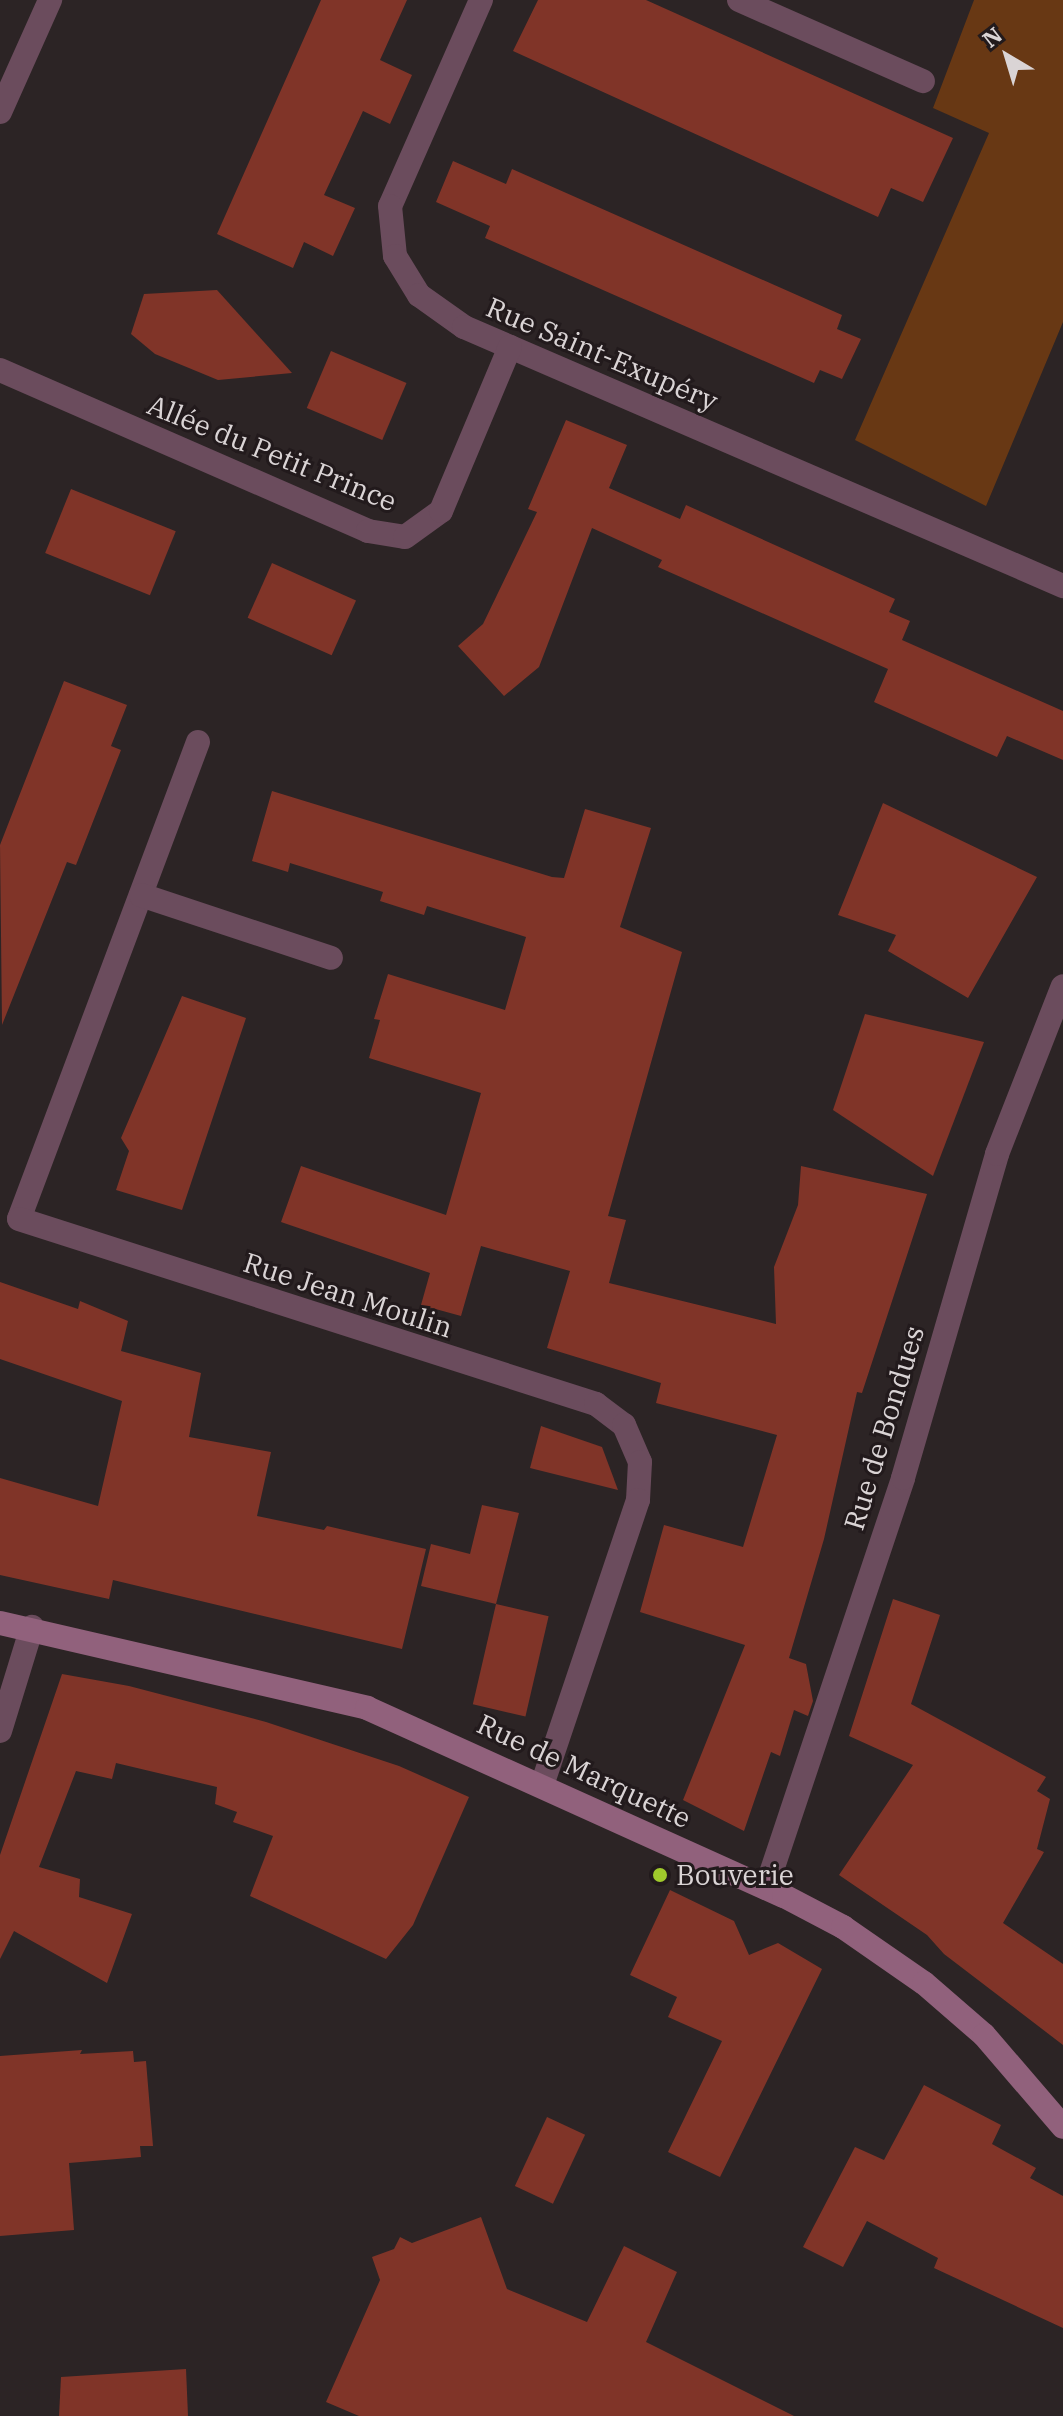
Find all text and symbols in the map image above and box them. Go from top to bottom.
north arrow [967,16,1047,96]
text: N [976,20,1008,53]
street label: Rue Saint-Exupéry [481,290,723,418]
street label: Allée du Petit Prince [143,388,401,518]
street label: Rue Jean Moulin [239,1245,457,1345]
street label: Rue de Bondues [837,1322,931,1534]
street label: Rue de Marquette [472,1707,696,1835]
place label: Bouverie [676,1858,794,1892]
marker: Bouverie [651,1866,669,1884]

